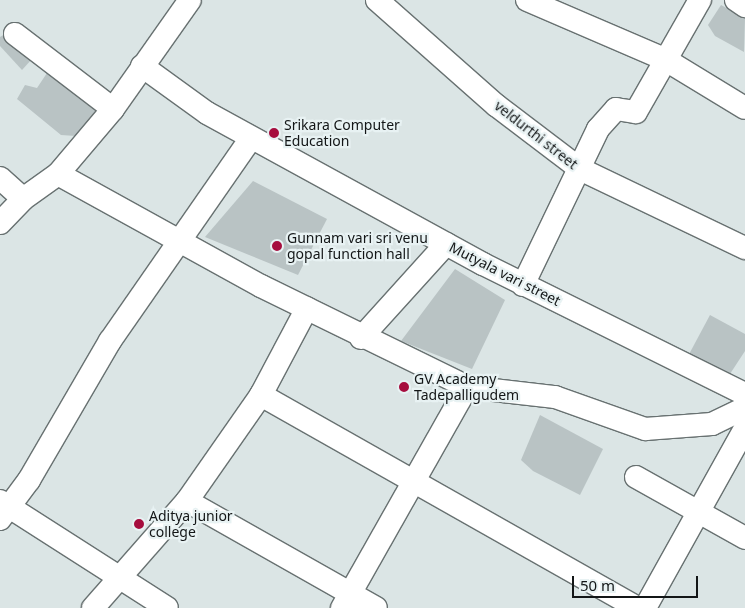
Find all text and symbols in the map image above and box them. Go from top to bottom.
street label: veldurthi street [491,97,581,173]
place label: Srikara Computer Education [284,117,400,150]
marker: Srikara Computer Education [268,127,280,139]
place label: Gunnam vari sri venu gopal function hall [287,230,428,262]
street label: Mutyala vari street [447,239,563,309]
marker: Gunnam vari sri venu gopal function hall [271,240,283,252]
place label: GV Academy Tadepalligudem [414,371,519,404]
marker: GV Academy Tadepalligudem [398,381,410,393]
place label: Aditya junior college [149,508,233,540]
marker: Aditya junior college [133,518,145,530]
scale bar [575,566,701,598]
text: 50 m [580,575,615,595]

